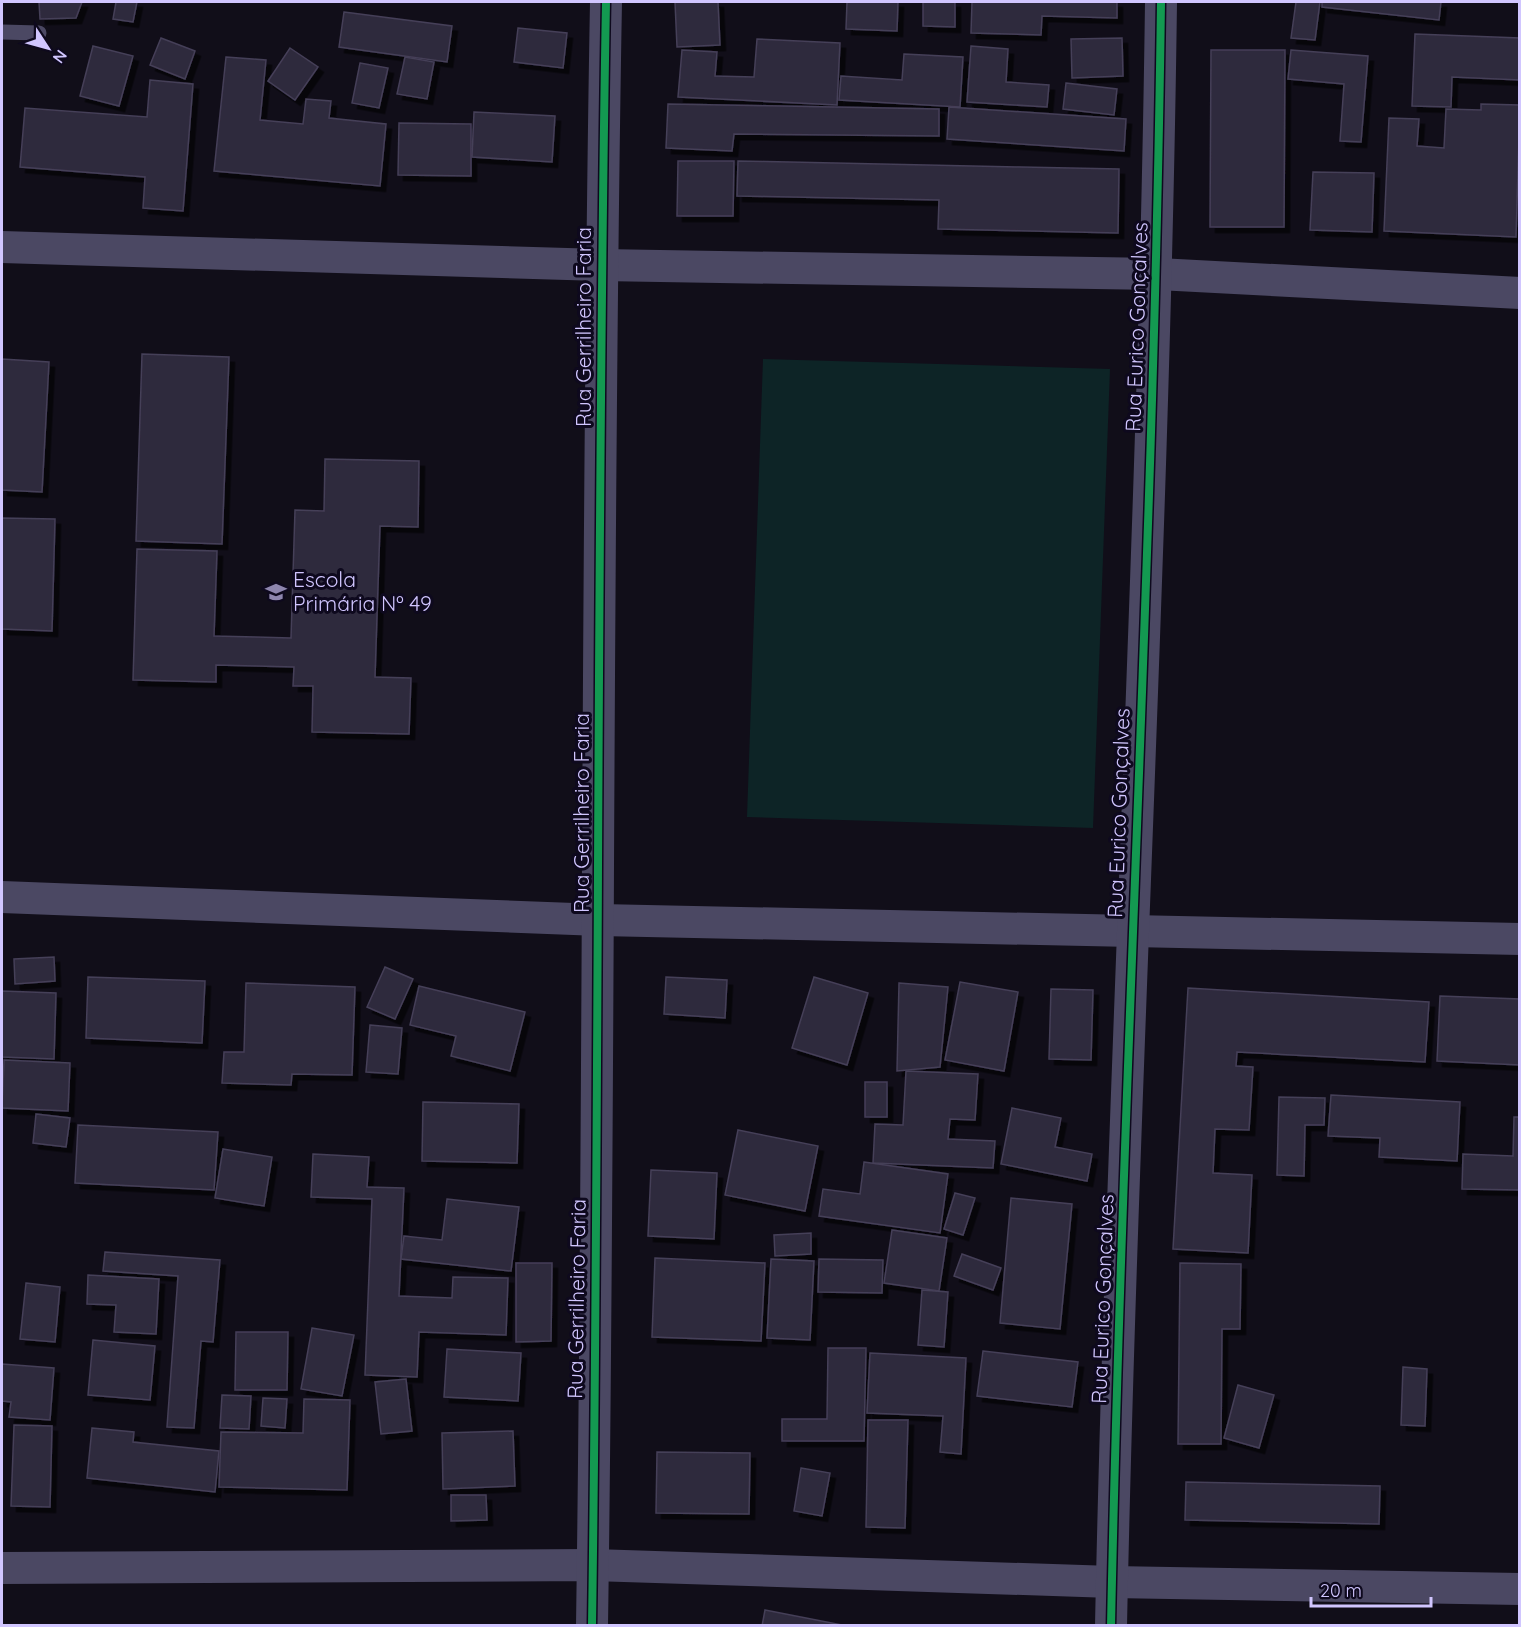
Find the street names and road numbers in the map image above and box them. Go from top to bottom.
street label: Rua Eurico Gonçalves [1119,222,1153,432]
street label: Rua Gerrilheiro Faria [570,227,596,427]
street label: Rua Eurico Gonçalves [1101,708,1135,918]
street label: Rua Gerrilheiro Faria [568,713,594,913]
street label: Rua Eurico Gonçalves [1085,1194,1119,1404]
street label: Rua Gerrilheiro Faria [561,1199,591,1399]

